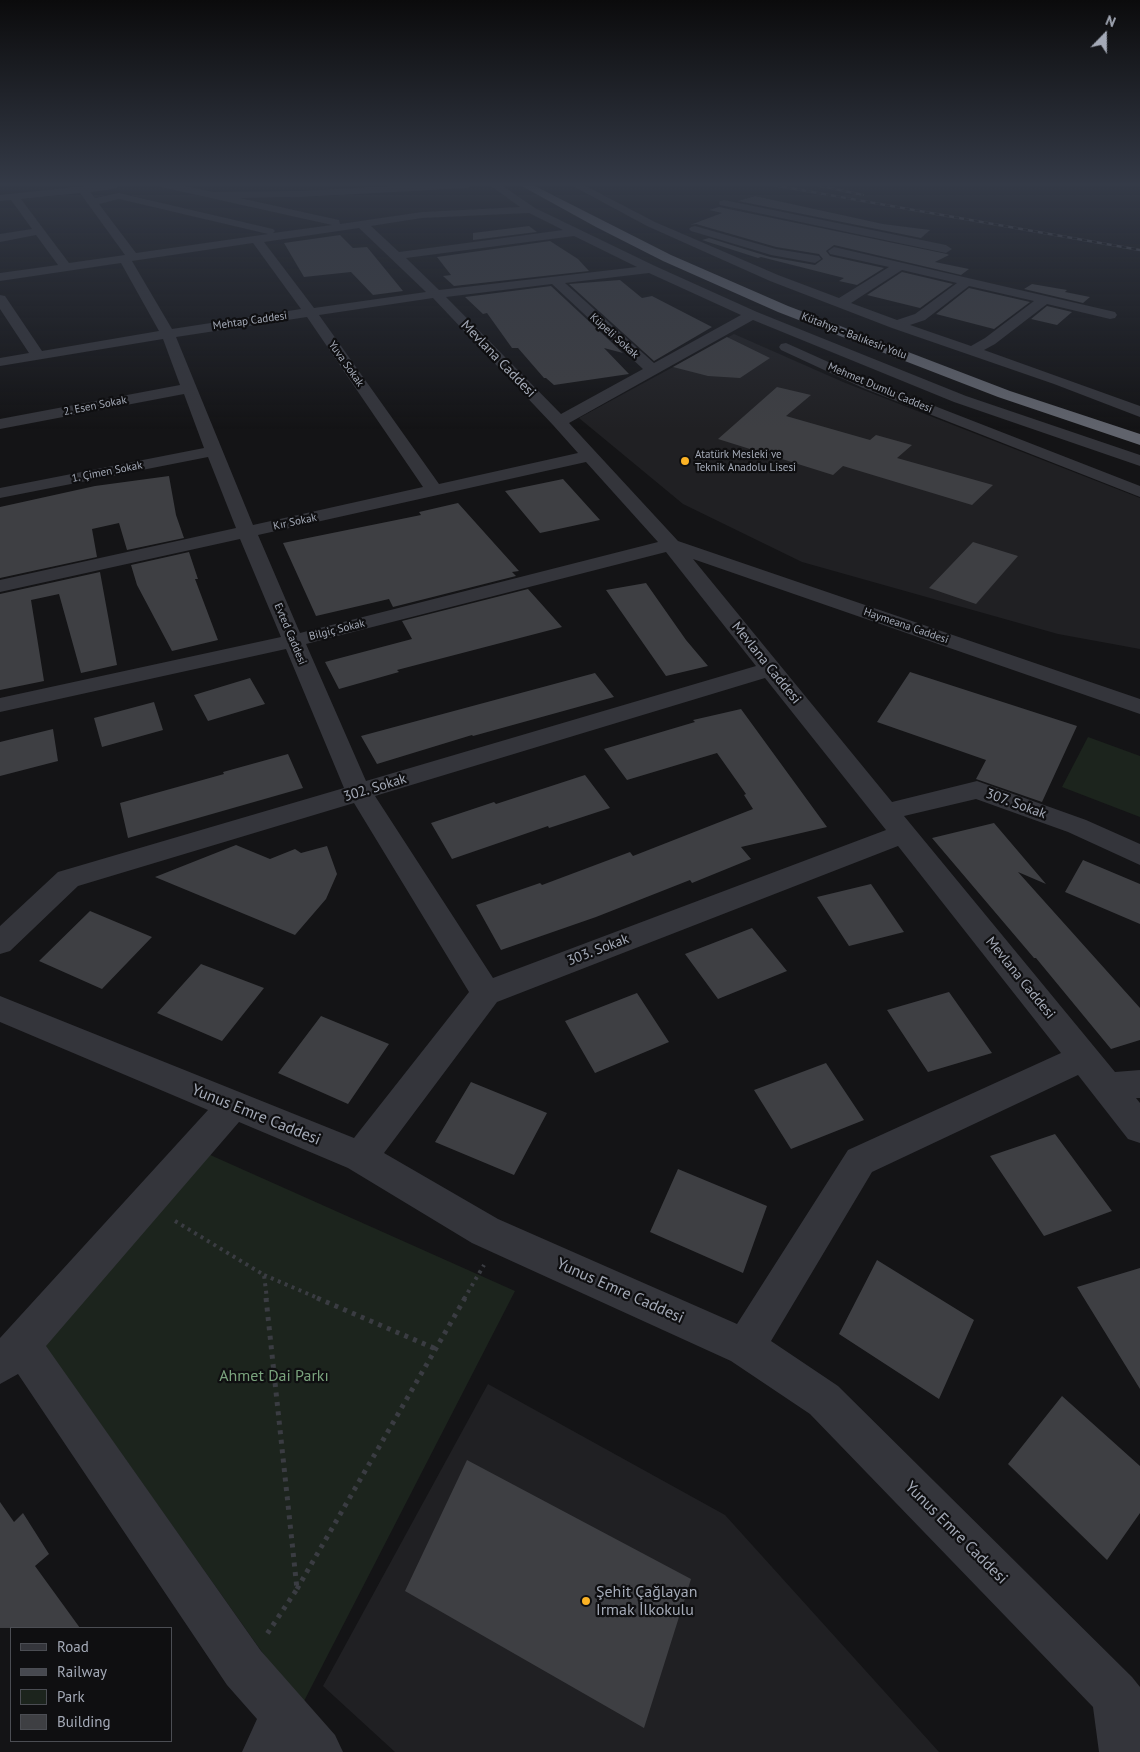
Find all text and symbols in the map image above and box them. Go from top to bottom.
north arrow [1080,10,1130,60]
text: N [1103,11,1118,31]
street label: Mehtap Caddesi [212,309,288,333]
street label: Kütahya - Balıkesir Yolu [800,310,908,362]
street label: Küpeli Sokak [587,311,641,361]
street label: Mevlana Caddesi [457,317,539,401]
street label: Yuva Sokak [325,339,367,389]
street label: Mehmet Dumlu Caddesi [826,360,934,416]
street label: 2. Esen Sokak [62,393,128,419]
place label: Atatürk Mesleki ve Teknik Anadolu Lisesi [695,448,796,474]
marker: Atatürk Mesleki ve Teknik Anadolu Lisesi [679,455,691,467]
street label: 1. Çimen Sokak [71,459,143,485]
street label: Kır Sokak [272,511,318,533]
street label: Evted Caddesi [271,601,309,667]
street label: Haymeana Caddesi [862,605,950,647]
street label: Bilgiç Sokak [308,617,366,643]
street label: Mevlana Caddesi [728,619,804,707]
street label: 302. Sokak [342,770,408,806]
street label: 307. Sokak [983,785,1049,823]
street label: 303. Sokak [565,931,631,969]
street label: Mevlana Caddesi [982,934,1058,1022]
street label: Yunus Emre Caddesi [189,1080,323,1150]
street label: Yunus Emre Caddesi [553,1254,687,1328]
park label: Ahmet Dai Parkı [219,1366,329,1386]
street label: Yunus Emre Caddesi [901,1478,1011,1588]
place label: Şehit Çağlayan Irmak İlkokulu [596,1582,698,1620]
marker: Şehit Çağlayan Irmak İlkokulu [580,1595,592,1607]
legend [10,1627,172,1742]
text: Road [57,1637,89,1656]
text: Railway [57,1662,107,1681]
text: Park [57,1687,85,1706]
text: Building [57,1712,111,1731]

